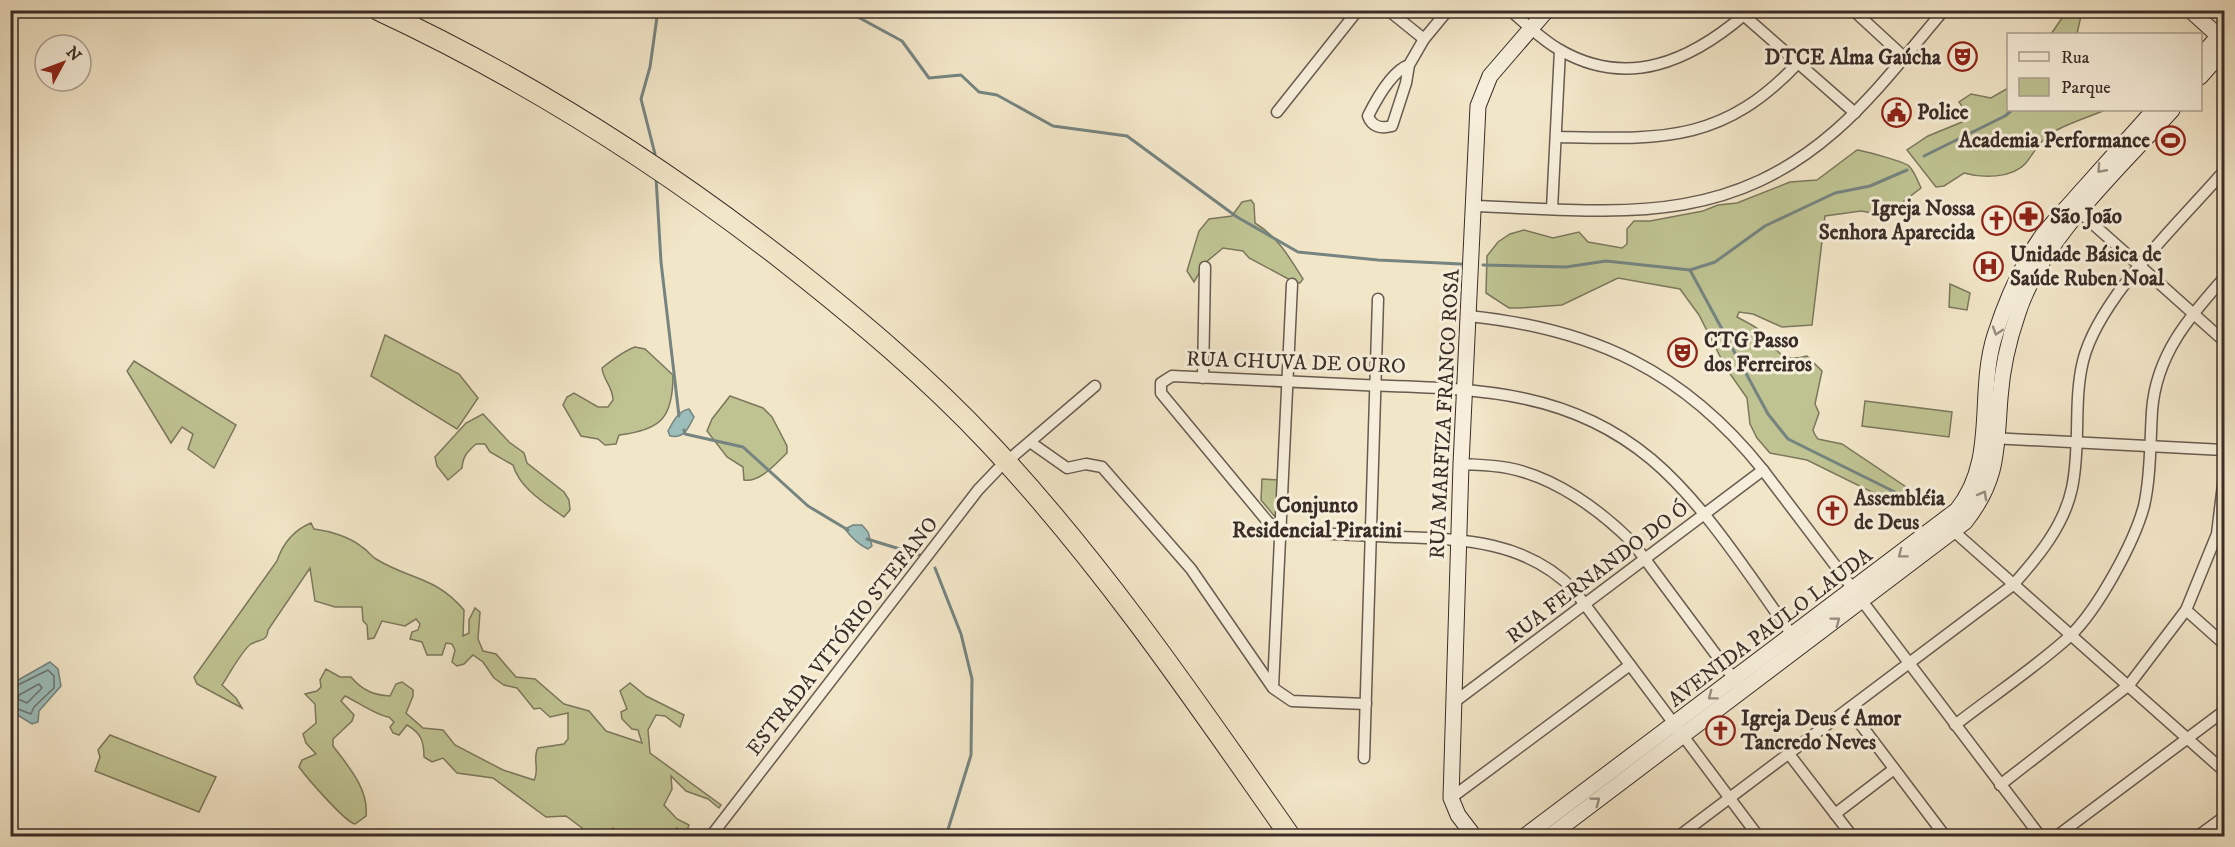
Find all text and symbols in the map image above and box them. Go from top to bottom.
north arrow [33,33,93,93]
legend [2007,33,2202,111]
theatre icon: DTCE Alma Gaúcha [1946,41,1978,73]
text: N [62,42,85,65]
place label: DTCE Alma Gaúcha [1764,45,1942,71]
text: Rua [2061,47,2090,69]
text: Parque [2061,77,2111,99]
public building icon: Police [1880,96,1912,128]
place label: Police [1917,100,1969,126]
sports icon: Academia Performance [2155,124,2187,156]
place label: Academia Performance [1958,128,2150,154]
one-way arrow [2097,162,2108,173]
place label: Igreja Nossa Senhora Aparecida [1819,196,1976,246]
pharmacy icon: São João [2013,200,2045,232]
church icon: Igreja Nossa Senhora Aparecida [1980,204,2012,236]
place label: São João [2050,204,2122,230]
place label: Unidade Básica de Saúde Ruben Noal [2010,242,2165,292]
hospital icon: Unidade Básica de Saúde Ruben Noal [1973,250,2005,282]
street label: RUA MARFIZA FRANCO ROSA [1424,268,1466,560]
one-way arrow [1992,325,2004,336]
place label: CTG Passo dos Ferreiros [1704,328,1812,378]
theatre icon: CTG Passo dos Ferreiros [1667,336,1699,368]
street label: RUA CHUVA DE OURO [1186,346,1406,380]
place label: Assembléia de Deus [1853,486,1946,536]
one-way arrow [1976,491,1987,502]
district label: Conjunto Residencial Piratini [1232,492,1402,544]
street label: RUA FERNANDO DO Ó [1500,494,1694,650]
church icon: Assembléia de Deus [1817,494,1849,526]
street label: ESTRADA VITÓRIO STEFANO [740,511,944,761]
street label: AVENIDA PAULO LAUDA [1663,542,1878,713]
one-way arrow [1898,547,1909,558]
one-way arrow [1829,617,1840,628]
one-way arrow [1708,689,1719,700]
place label: Igreja Deus é Amor Tancredo Neves [1740,706,1902,756]
church icon: Igreja Deus é Amor Tancredo Neves [1704,714,1736,746]
one-way arrow [1590,798,1601,809]

